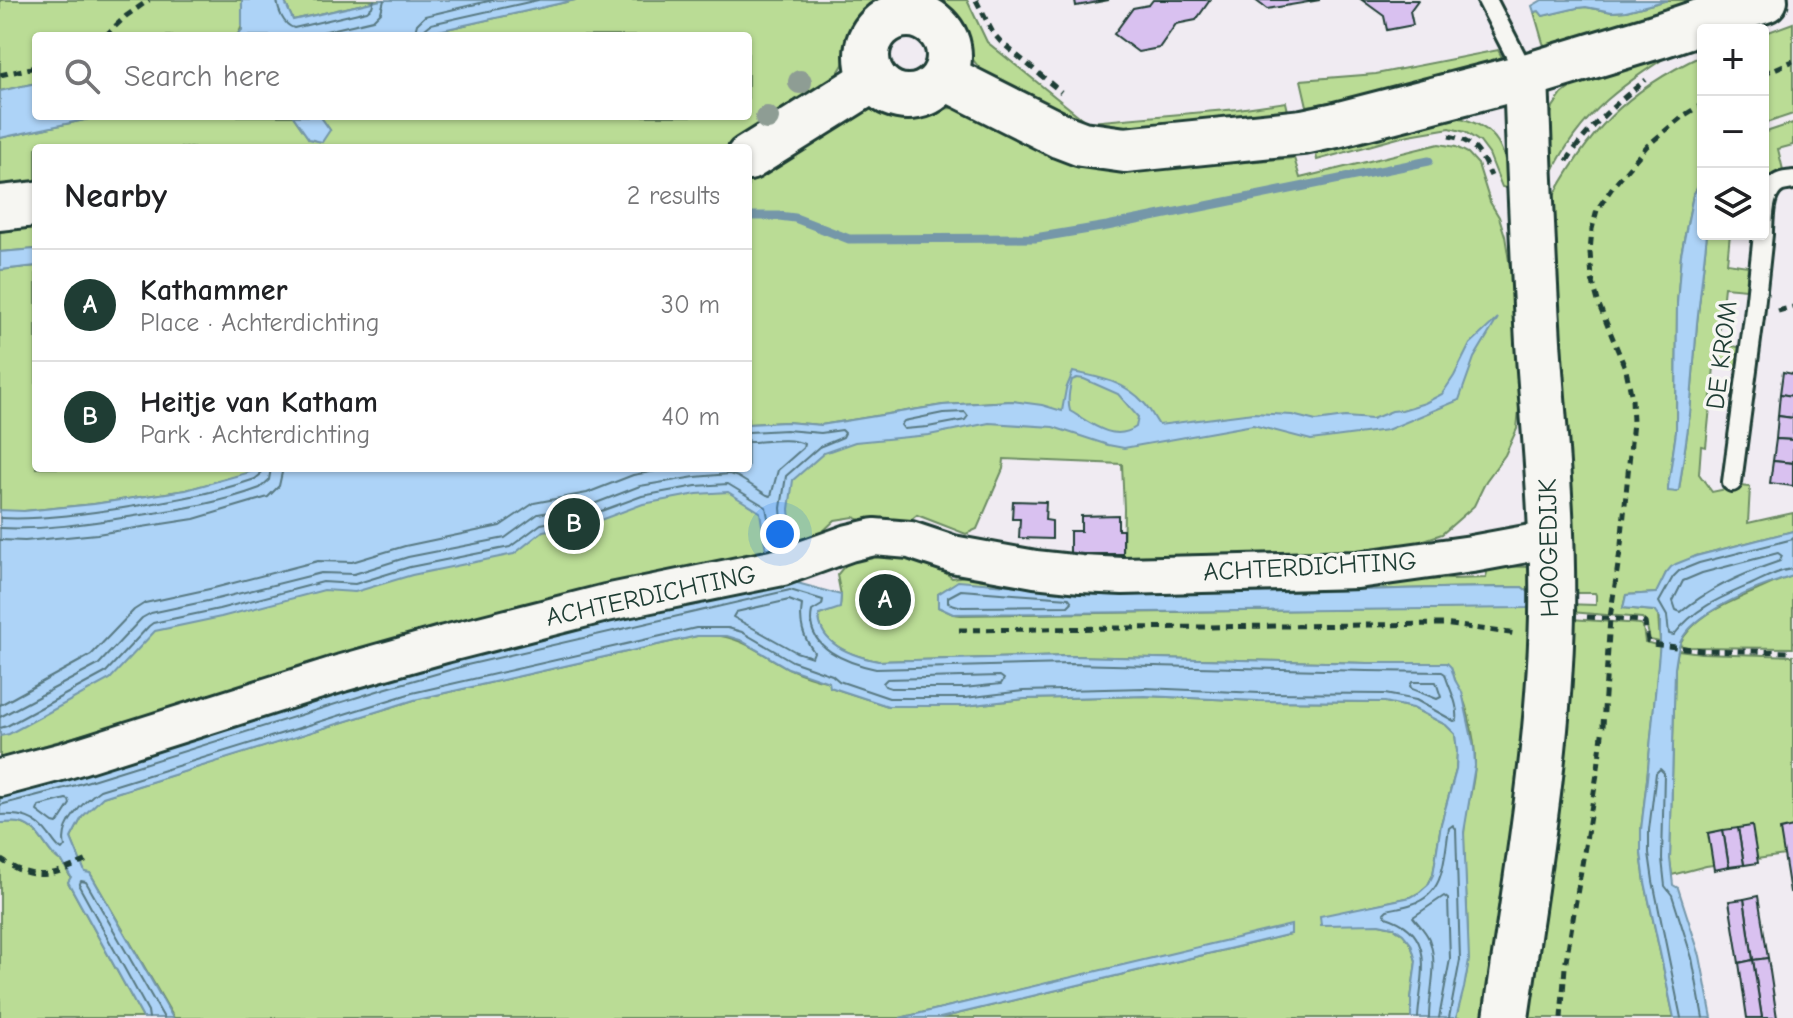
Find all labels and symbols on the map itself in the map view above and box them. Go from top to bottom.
street label: DE KROM [1700,299,1744,411]
street label: HOOGEDIJK [1533,478,1565,618]
pin: B [548,494,600,554]
your location [760,514,800,554]
street label: ACHTERDICHTING [1202,546,1418,588]
street label: ACHTERDICHTING [543,559,759,633]
pin: A [859,570,911,630]

